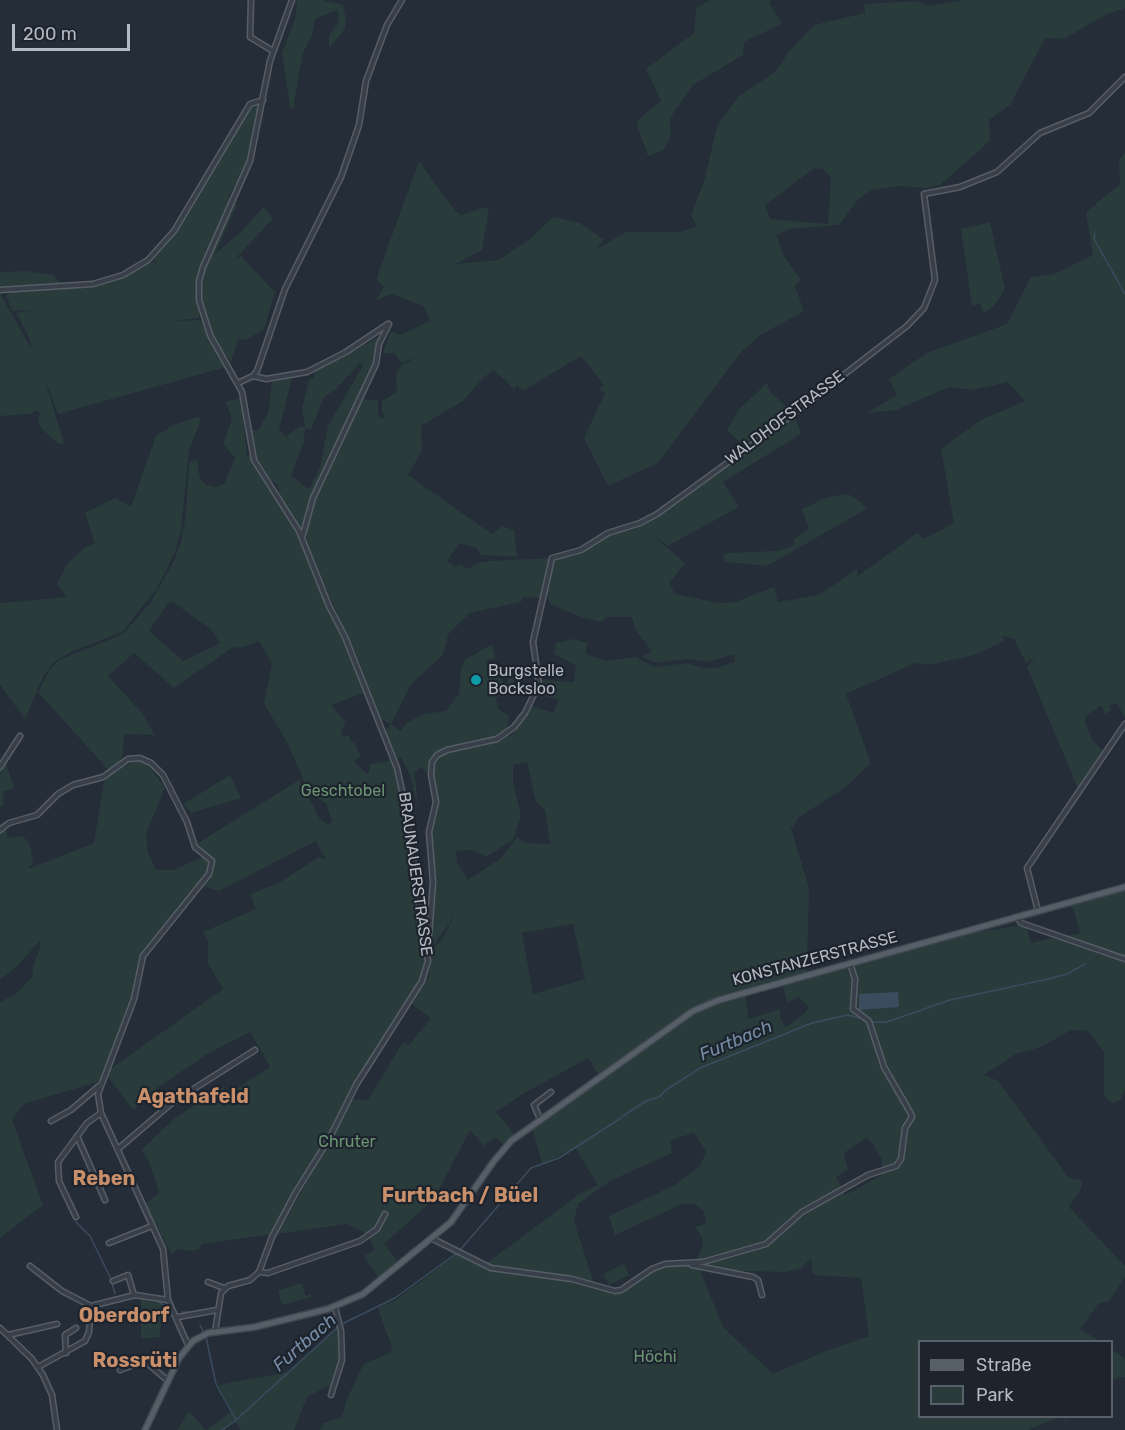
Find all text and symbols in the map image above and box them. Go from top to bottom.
scale bar [15,12,134,50]
text: 200 m [23,23,77,45]
street label: WALDHOFSTRASSE [722,367,848,469]
place label: Burgstelle Bocksloo [488,661,564,699]
marker: Burgstelle Bocksloo [469,673,483,687]
park label: Geschtobel [301,781,385,801]
street label: BRAUNAUERSTRASSE [394,791,436,957]
street label: KONSTANZERSTRASSE [730,928,900,990]
water label: Furtbach [696,1016,776,1066]
district label: Agathafeld [137,1085,249,1109]
park label: Chruter [318,1132,376,1152]
district label: Reben [73,1167,135,1191]
district label: Furtbach / Büel [382,1184,538,1208]
district label: Oberdorf [79,1304,169,1328]
water label: Furtbach [269,1310,341,1376]
legend [918,1340,1113,1418]
park label: Höchi [633,1347,677,1367]
district label: Rossrüti [93,1349,177,1373]
text: Straße [976,1354,1032,1376]
text: Park [976,1384,1013,1406]

